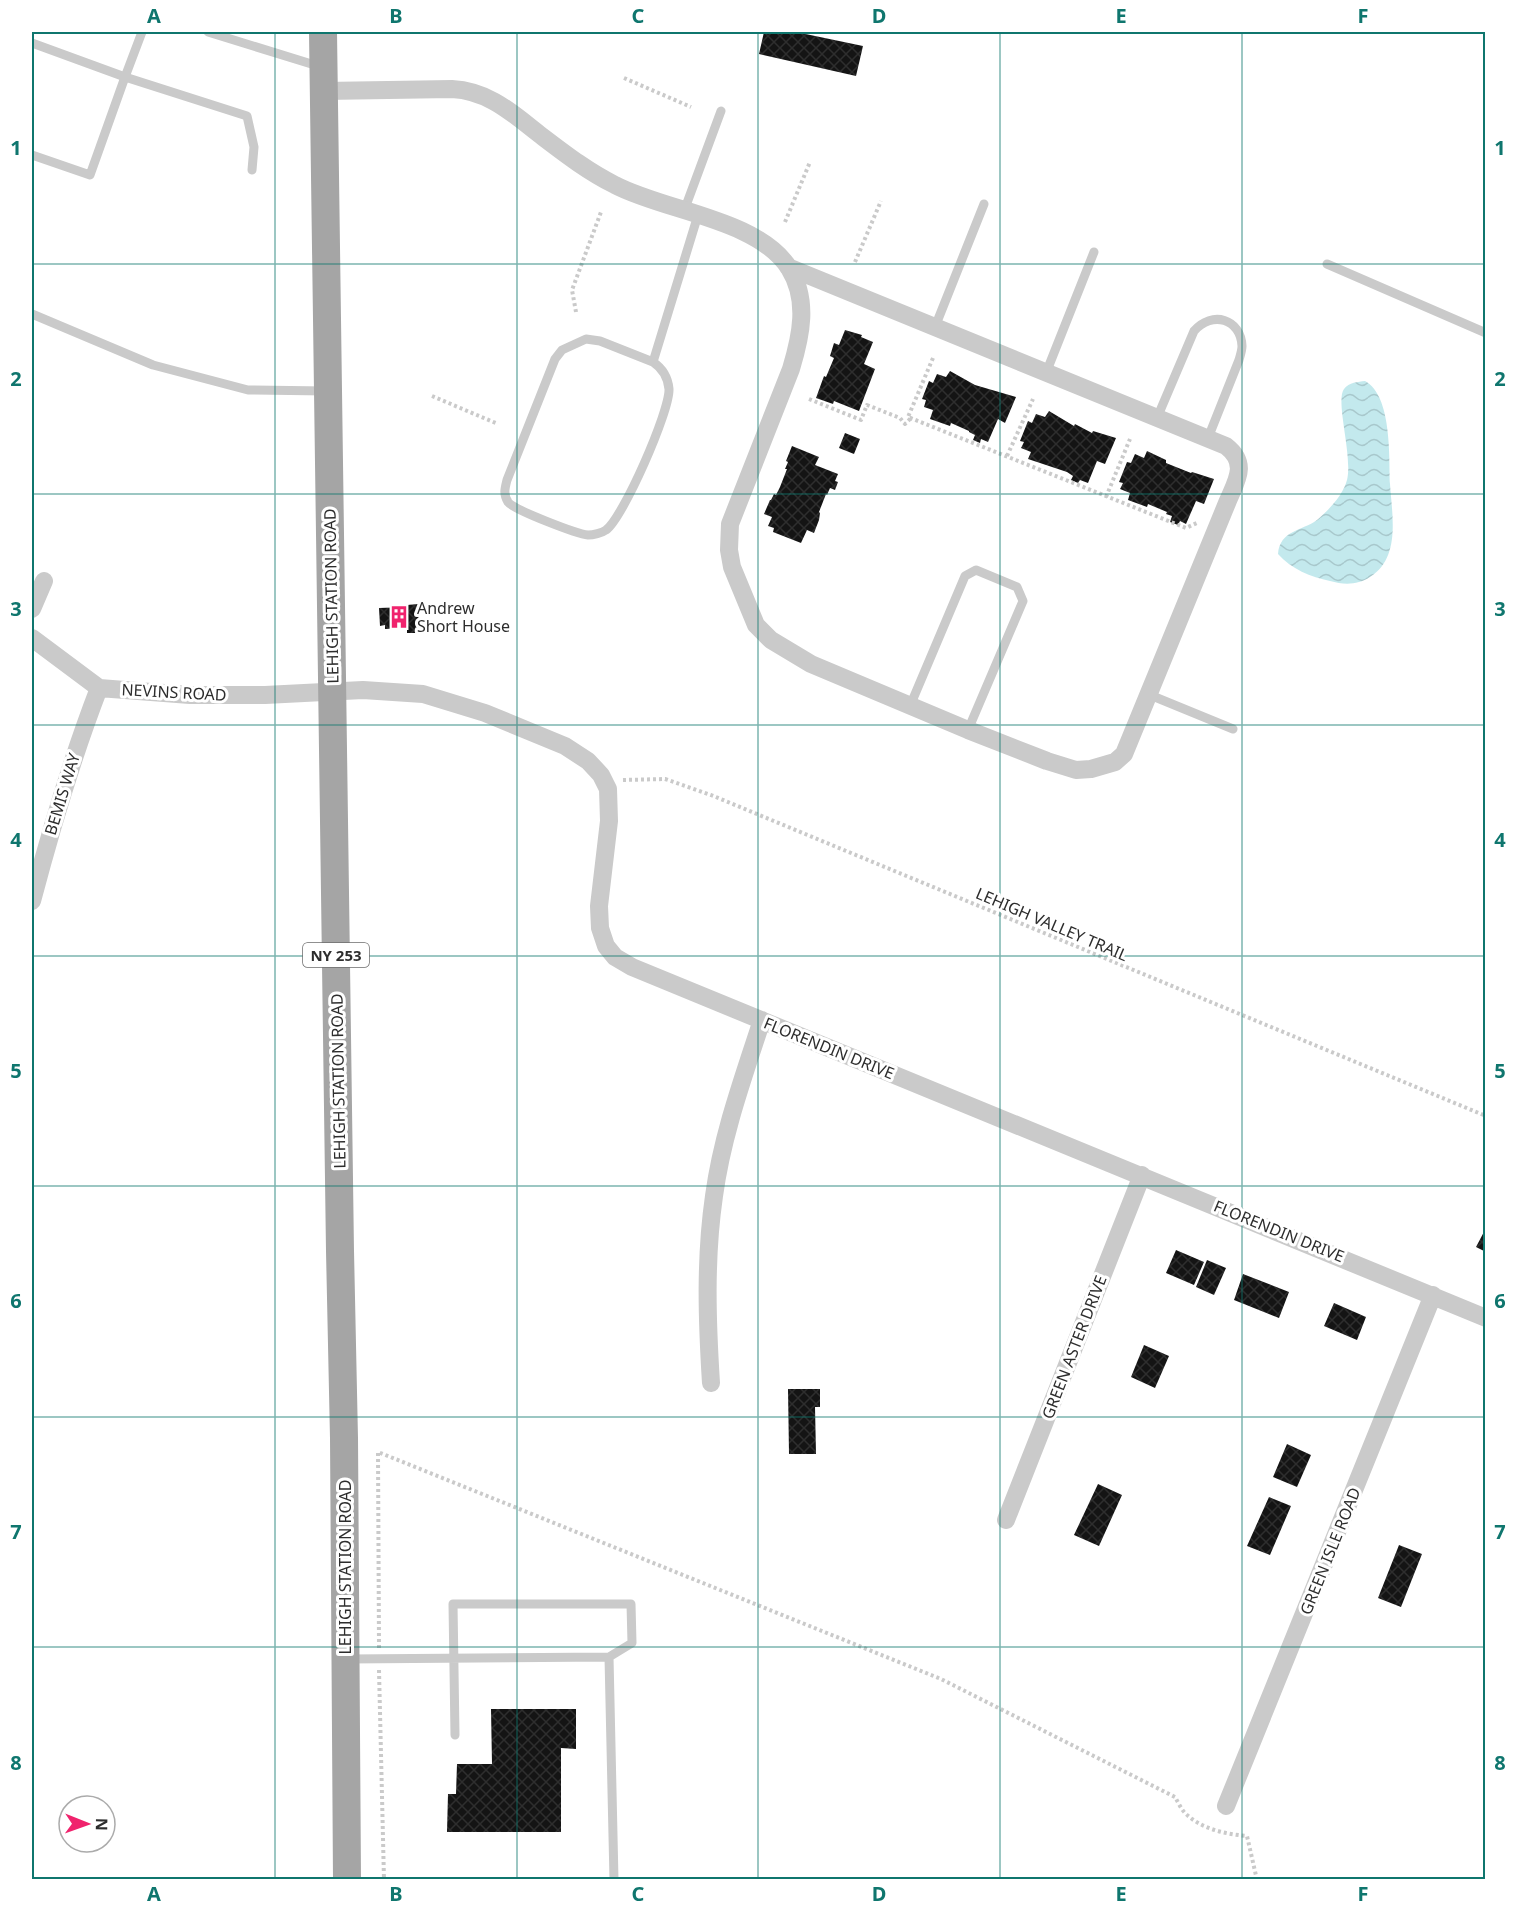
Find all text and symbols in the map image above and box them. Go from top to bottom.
text: A [147,2,161,29]
text: B [389,2,403,29]
text: C [632,2,645,29]
text: D [872,2,886,29]
text: E [1115,2,1127,29]
text: F [1358,2,1368,29]
text: 1 [10,134,22,161]
text: 1 [1494,134,1506,161]
text: 2 [10,365,22,392]
text: 2 [1494,365,1506,392]
street label: LEHIGH STATION ROAD [318,508,344,684]
text: 3 [10,595,22,622]
text: 3 [1494,595,1506,622]
place label: Andrew Short House [417,597,510,637]
building icon: Andrew Short House [386,604,412,630]
street label: NEVINS ROAD [121,678,227,706]
street label: BEMIS WAY [39,749,85,838]
text: 4 [10,826,22,853]
text: 4 [1494,826,1506,853]
street label: LEHIGH VALLEY TRAIL [973,882,1131,966]
road number: NY 253 [303,943,369,967]
street label: LEHIGH STATION ROAD [325,993,351,1169]
street label: FLORENDIN DRIVE [761,1012,897,1084]
text: 5 [10,1057,22,1084]
text: 5 [1494,1057,1506,1084]
street label: FLORENDIN DRIVE [1211,1195,1347,1267]
street label: GREEN ASTER DRIVE [1036,1272,1112,1422]
text: 6 [10,1287,22,1314]
text: 6 [1494,1287,1506,1314]
street label: LEHIGH STATION ROAD [334,1479,356,1655]
street label: GREEN ISLE ROAD [1294,1484,1366,1618]
text: 7 [10,1518,22,1545]
text: 7 [1494,1518,1506,1545]
text: 8 [10,1749,22,1776]
text: 8 [1494,1749,1506,1776]
north arrow [57,1794,117,1854]
text: N [91,1818,113,1831]
text: A [147,1880,161,1907]
text: B [389,1880,403,1907]
text: C [632,1880,645,1907]
text: D [872,1880,886,1907]
text: E [1115,1880,1127,1907]
text: F [1358,1880,1368,1907]

